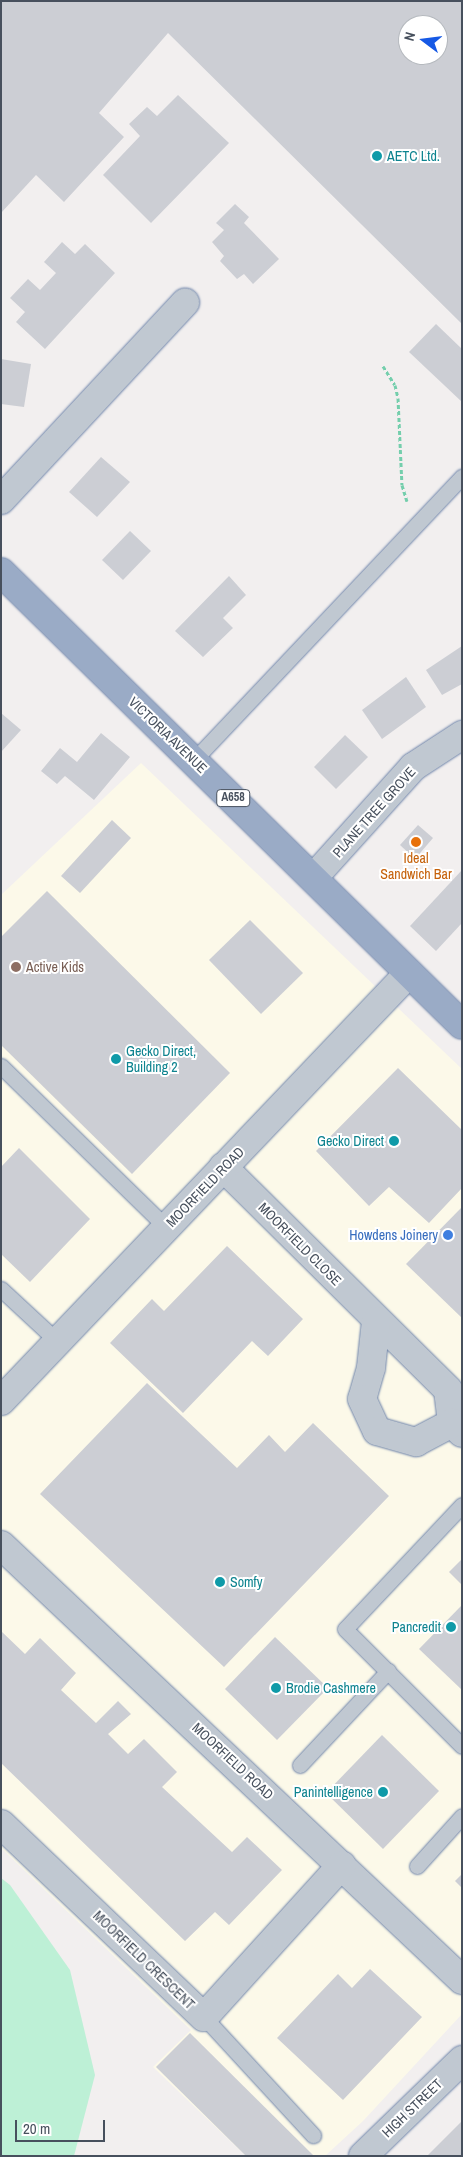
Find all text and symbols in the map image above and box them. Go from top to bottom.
north arrow [398,15,448,65]
text: N [400,30,419,43]
place label: AETC Ltd. [387,148,440,164]
marker: AETC Ltd. [371,150,383,162]
street label: VICTORIA AVENUE [125,693,211,777]
street label: PLANE TREE GROVE [329,763,419,861]
road number: A658 [216,788,250,808]
marker: Ideal Sandwich Bar [410,836,422,848]
place label: Ideal Sandwich Bar [380,850,452,882]
place label: Active Kids [26,959,84,975]
marker: Active Kids [10,961,22,973]
place label: Gecko Direct, Building 2 [126,1043,196,1076]
marker: Gecko Direct, Building 2 [110,1053,122,1065]
place label: Gecko Direct [317,1133,384,1149]
marker: Gecko Direct [388,1135,400,1147]
street label: MOORFIELD ROAD [163,1144,247,1230]
street label: MOORFIELD CLOSE [255,1199,345,1289]
place label: Howdens Joinery [349,1227,438,1243]
marker: Howdens Joinery [442,1229,454,1241]
place label: Somfy [230,1574,263,1590]
marker: Somfy [214,1576,226,1588]
place label: Pancredit [392,1619,441,1635]
marker: Pancredit [445,1621,457,1633]
place label: Brodie Cashmere [286,1680,376,1696]
marker: Brodie Cashmere [270,1682,282,1694]
street label: MOORFIELD ROAD [189,1719,277,1803]
place label: Panintelligence [294,1784,373,1800]
marker: Panintelligence [377,1786,389,1798]
street label: MOORFIELD CRESCENT [90,1907,198,2013]
street label: HIGH STREET [378,2075,446,2141]
scale bar [18,2110,108,2142]
text: 20 m [23,2118,50,2139]

